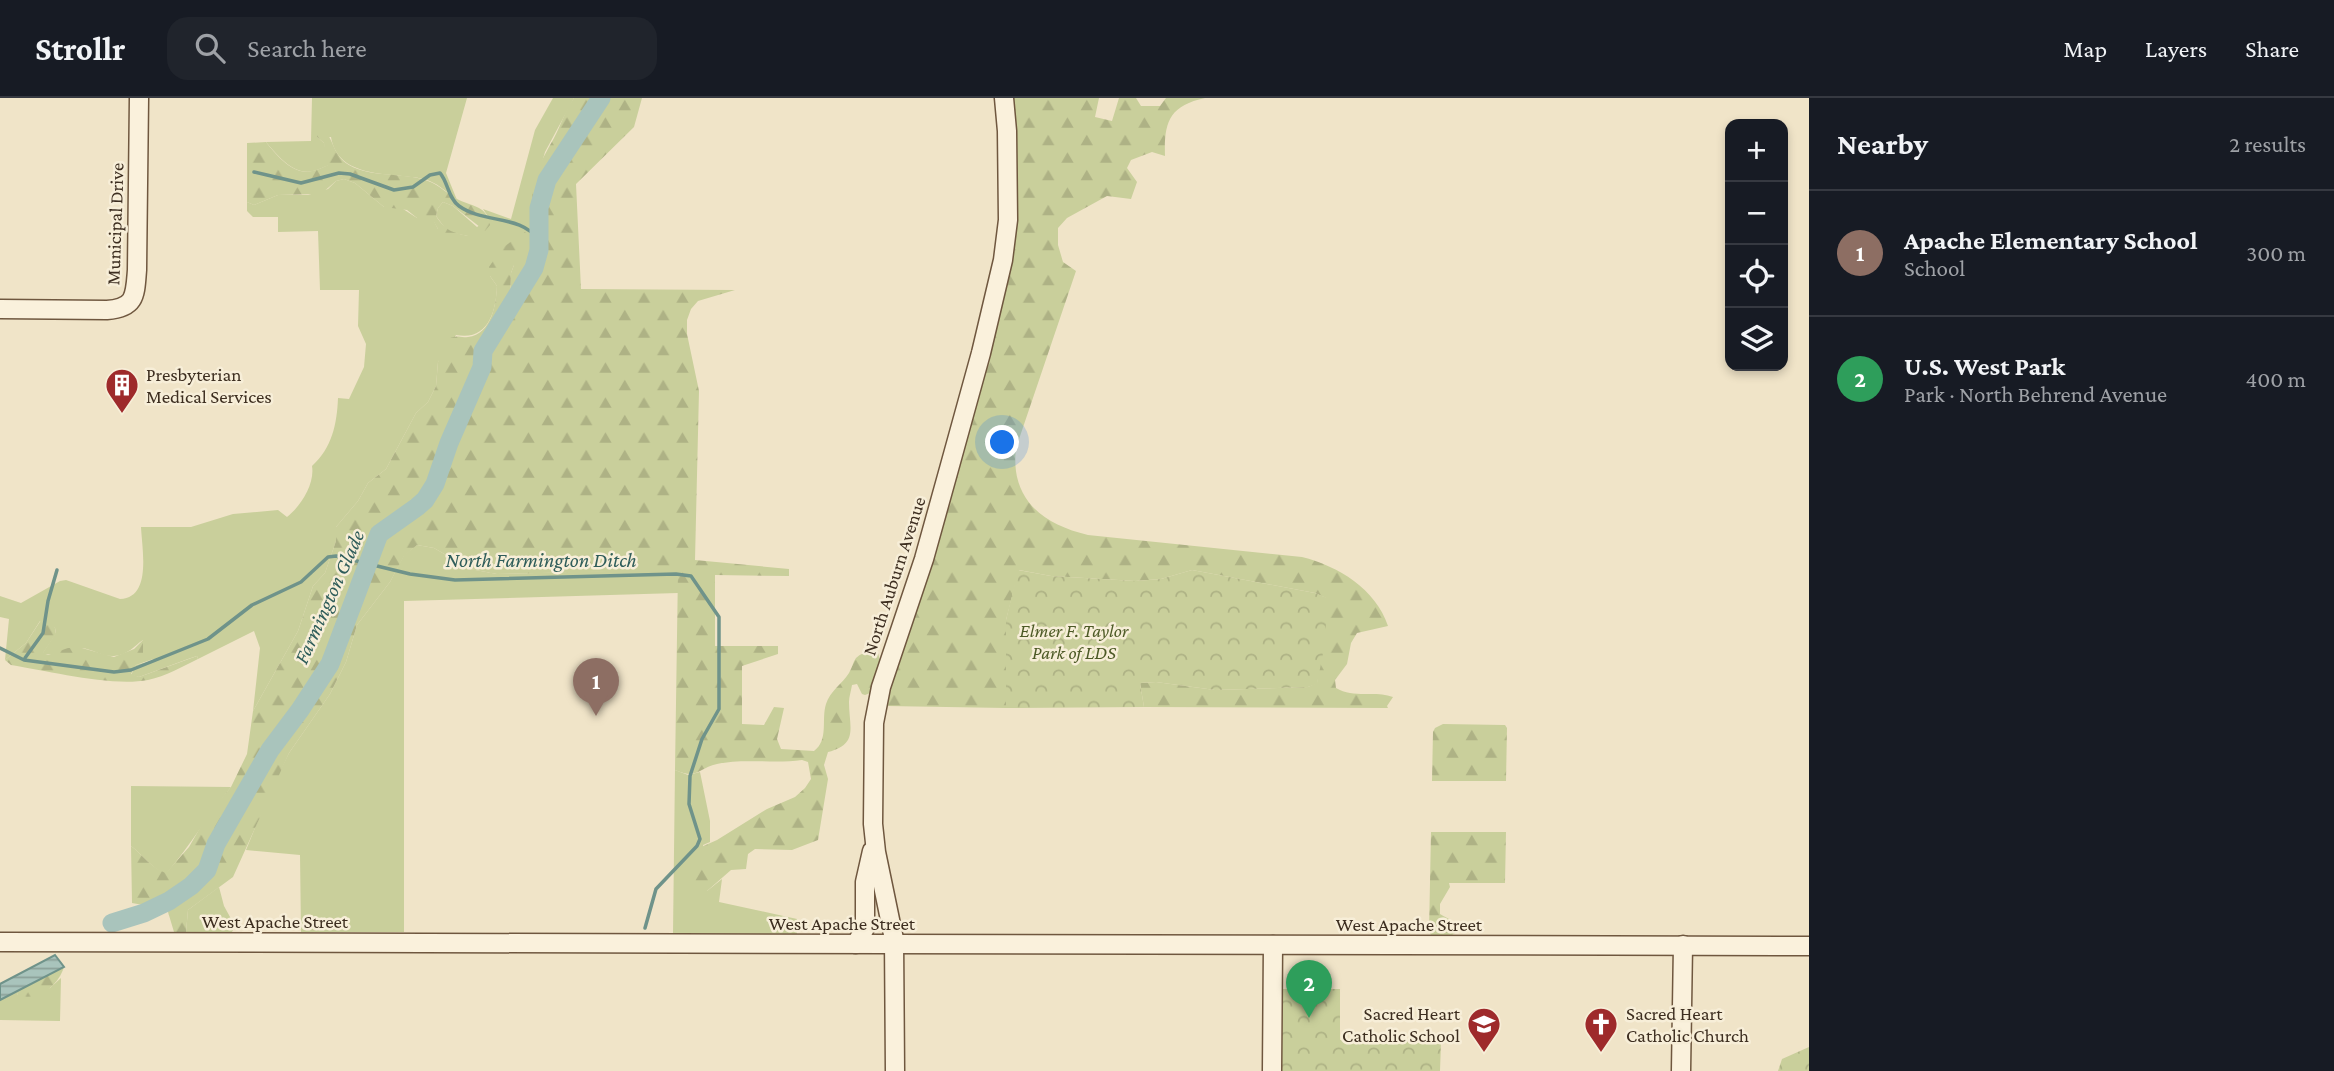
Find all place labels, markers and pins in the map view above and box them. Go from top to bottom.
place label: Presbyterian Medical Services [146,364,272,407]
building icon: Presbyterian Medical Services [103,366,141,415]
pin: 1 [573,658,619,716]
pin: 2 [1286,960,1332,1018]
place label: Sacred Heart Catholic School [1342,1003,1461,1046]
place label: Sacred Heart Catholic Church [1626,1003,1749,1046]
school or university icon: Sacred Heart Catholic School [1465,1005,1503,1054]
church icon: Sacred Heart Catholic Church [1582,1005,1620,1054]

